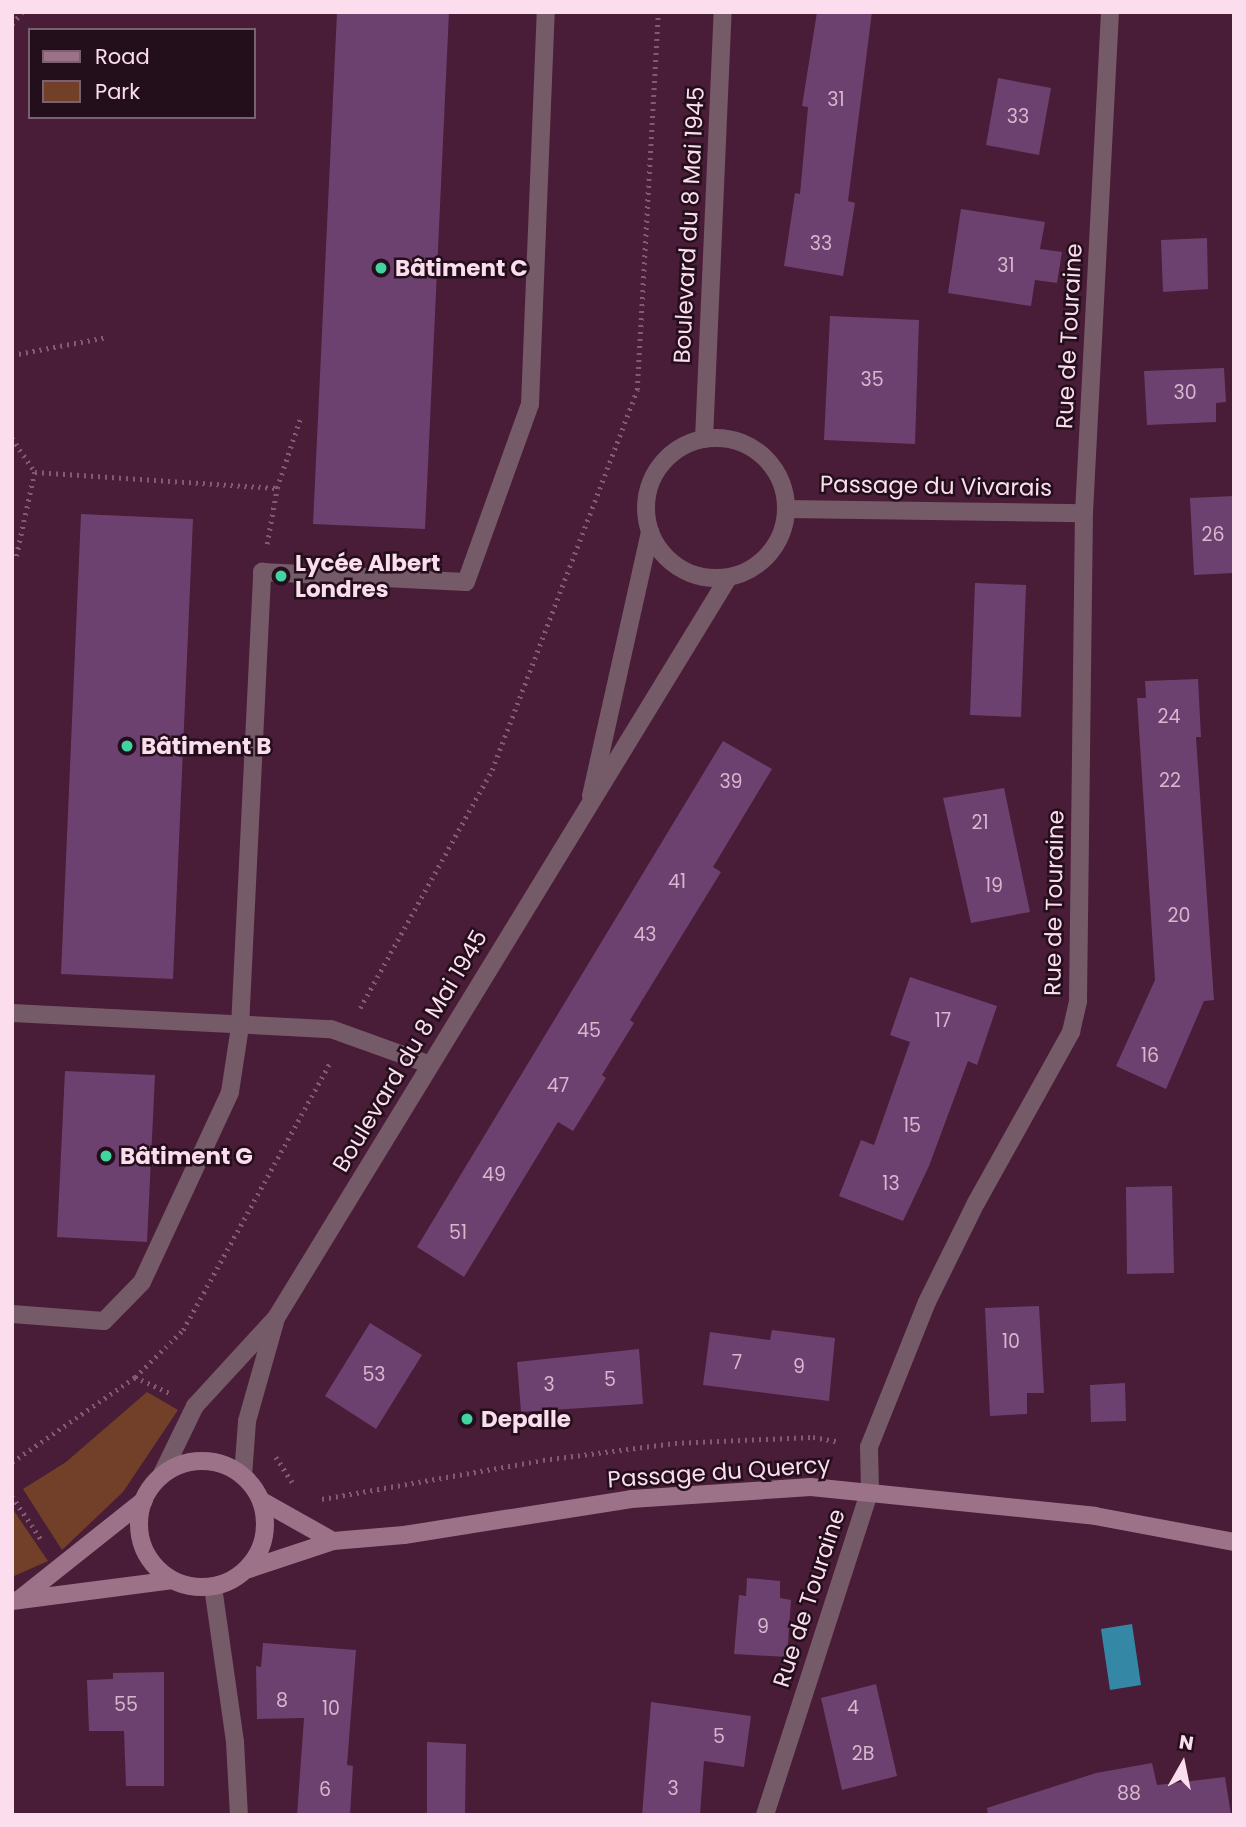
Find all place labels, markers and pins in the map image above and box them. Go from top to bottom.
place label: Bâtiment C [395,254,528,282]
marker: Bâtiment C [373,260,389,276]
place label: Lycée Albert Londres [295,549,440,603]
marker: Lycée Albert Londres [273,568,289,584]
place label: Bâtiment B [141,732,271,760]
marker: Bâtiment B [119,738,135,754]
place label: Bâtiment G [120,1142,253,1170]
marker: Bâtiment G [98,1148,114,1164]
place label: Depalle [481,1405,571,1433]
marker: Depalle [459,1411,475,1427]

